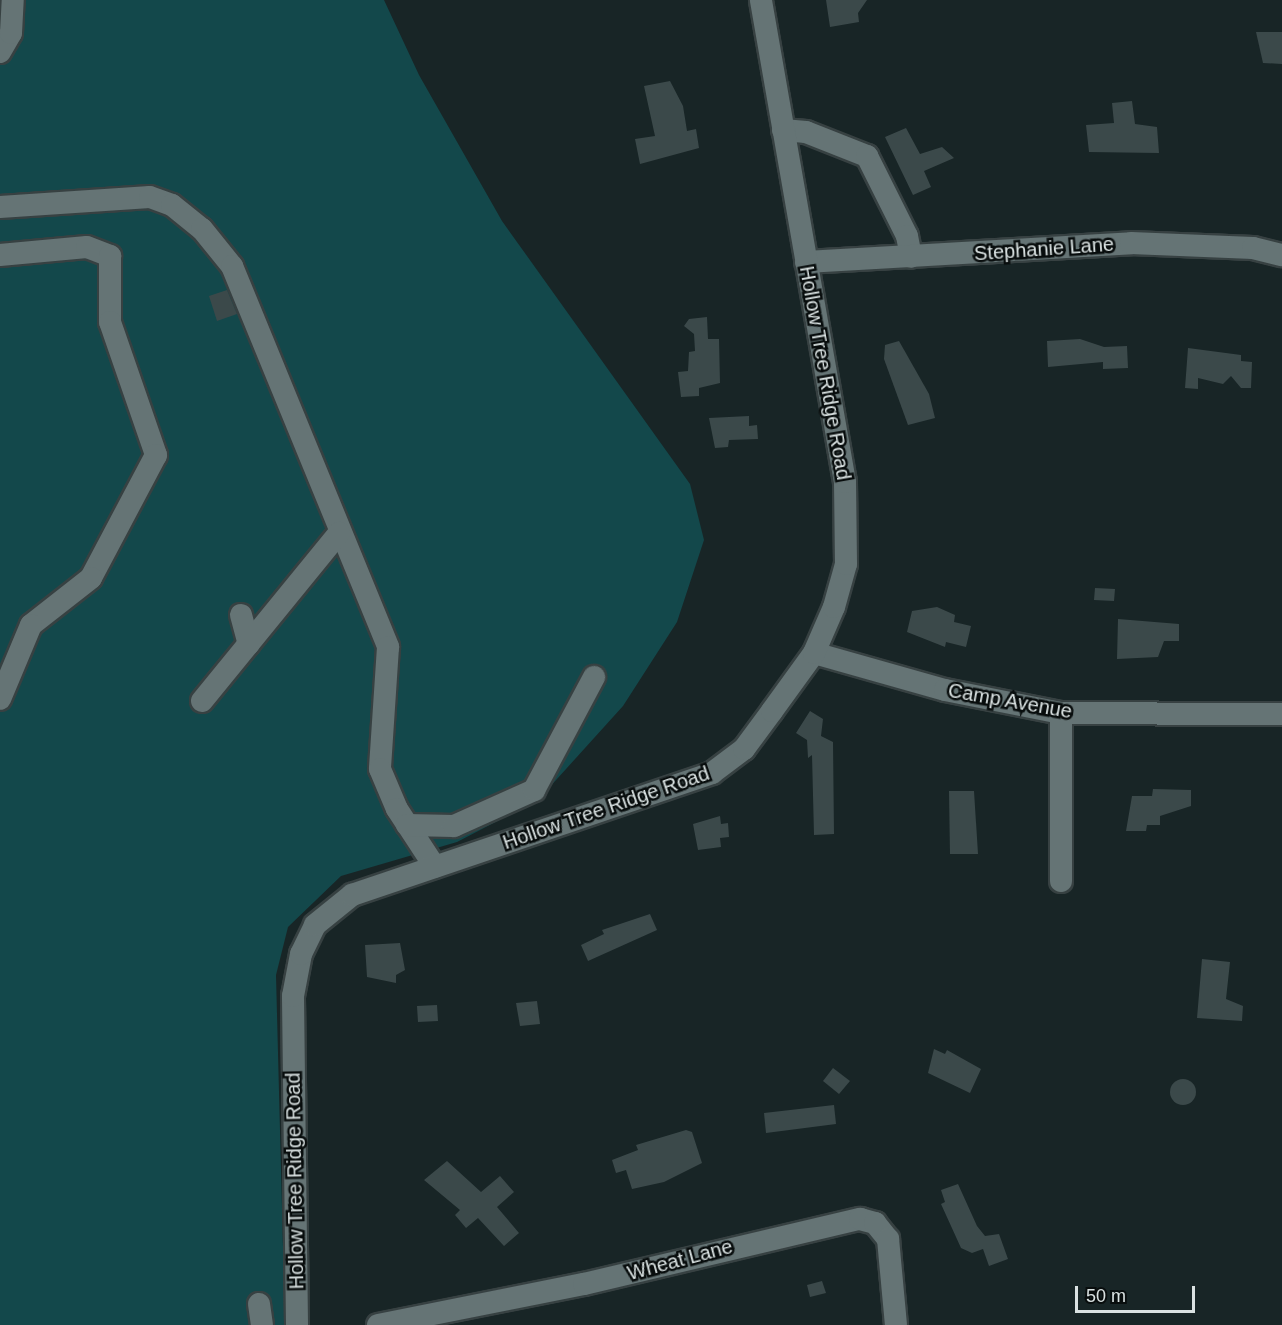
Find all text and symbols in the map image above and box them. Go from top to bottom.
street label: Stephanie Lane [973,232,1115,266]
street label: Hollow Tree Ridge Road [794,264,856,482]
street label: Camp Avenue [946,678,1074,724]
street label: Hollow Tree Ridge Road [499,761,713,855]
street label: Hollow Tree Ridge Road [281,1072,309,1290]
street label: Wheat Lane [625,1234,735,1286]
scale bar [1078,1274,1198,1312]
text: 50 m [1086,1286,1126,1306]

